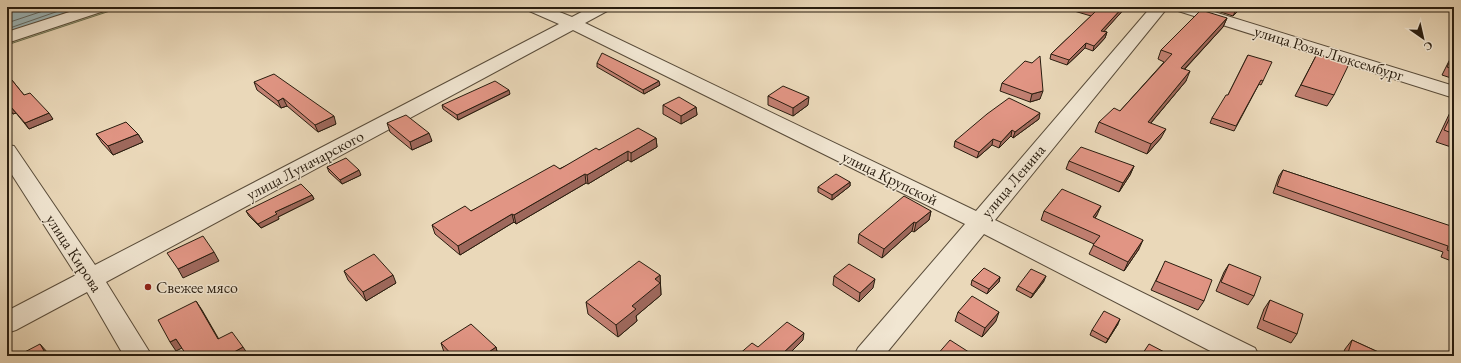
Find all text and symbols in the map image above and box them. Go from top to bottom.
north arrow [1403,18,1443,58]
street label: улица Розы Люксембург [1252,20,1407,86]
text: С [1421,38,1436,54]
street label: улица Луначарского [243,125,368,205]
street label: улица Ленина [976,139,1050,222]
street label: улица Крупской [839,146,942,210]
street label: улица Кирова [41,210,107,297]
place label: Свежее мясо [156,277,238,298]
marker: Свежее мясо [143,282,153,292]

